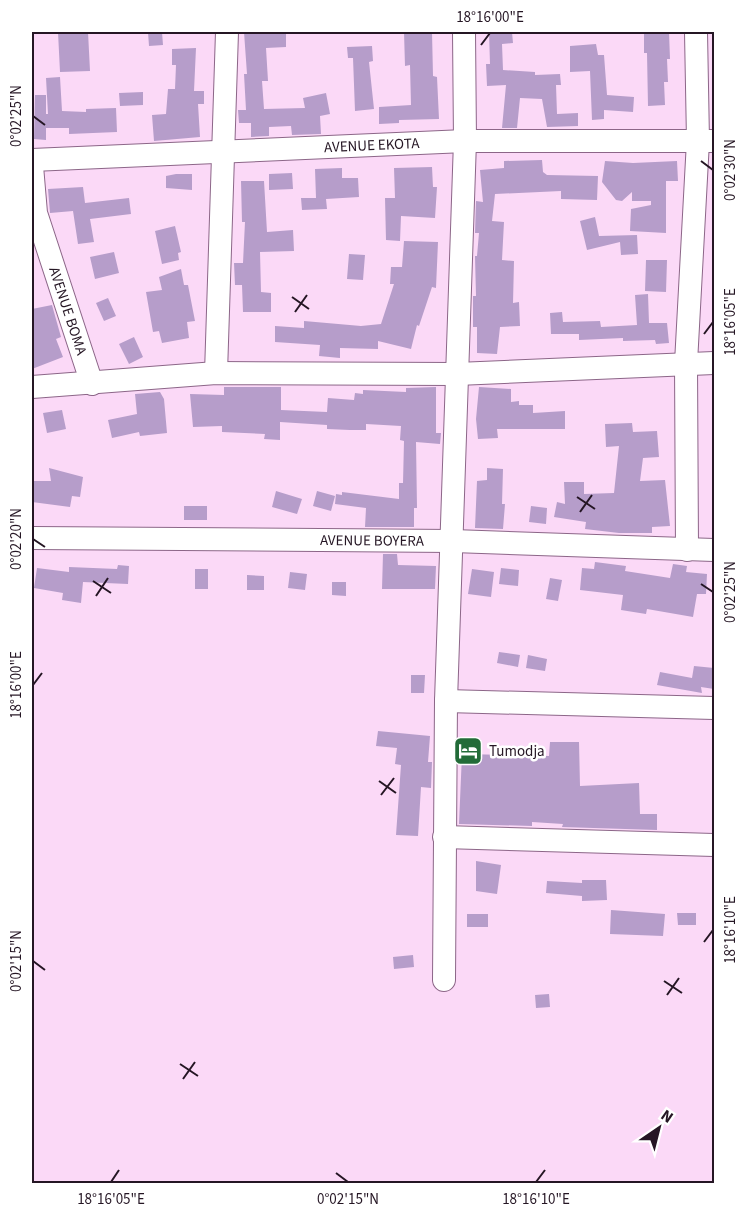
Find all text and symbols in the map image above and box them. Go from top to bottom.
text: 18°16'00"E [456,7,524,28]
text: 0°02'25"N [6,85,27,147]
street label: AVENUE EKOTA [324,133,421,158]
text: 0°02'30"N [720,139,741,201]
street label: AVENUE BOMA [43,264,92,359]
text: 18°16'05"E [720,288,741,356]
text: 0°02'20"N [6,508,27,570]
street label: AVENUE BOYERA [320,530,425,552]
text: 0°02'25"N [720,561,741,623]
text: 18°16'00"E [6,651,27,719]
hotel icon: Tumodja [452,735,484,767]
place label: Tumodja [489,741,545,762]
text: 18°16'10"E [720,896,741,964]
text: 0°02'15"N [6,930,27,992]
north arrow [629,1098,689,1158]
text: N [656,1104,678,1129]
text: 18°16'05"E [77,1189,145,1210]
text: 0°02'15"N [317,1189,379,1210]
text: 18°16'10"E [502,1189,570,1210]

